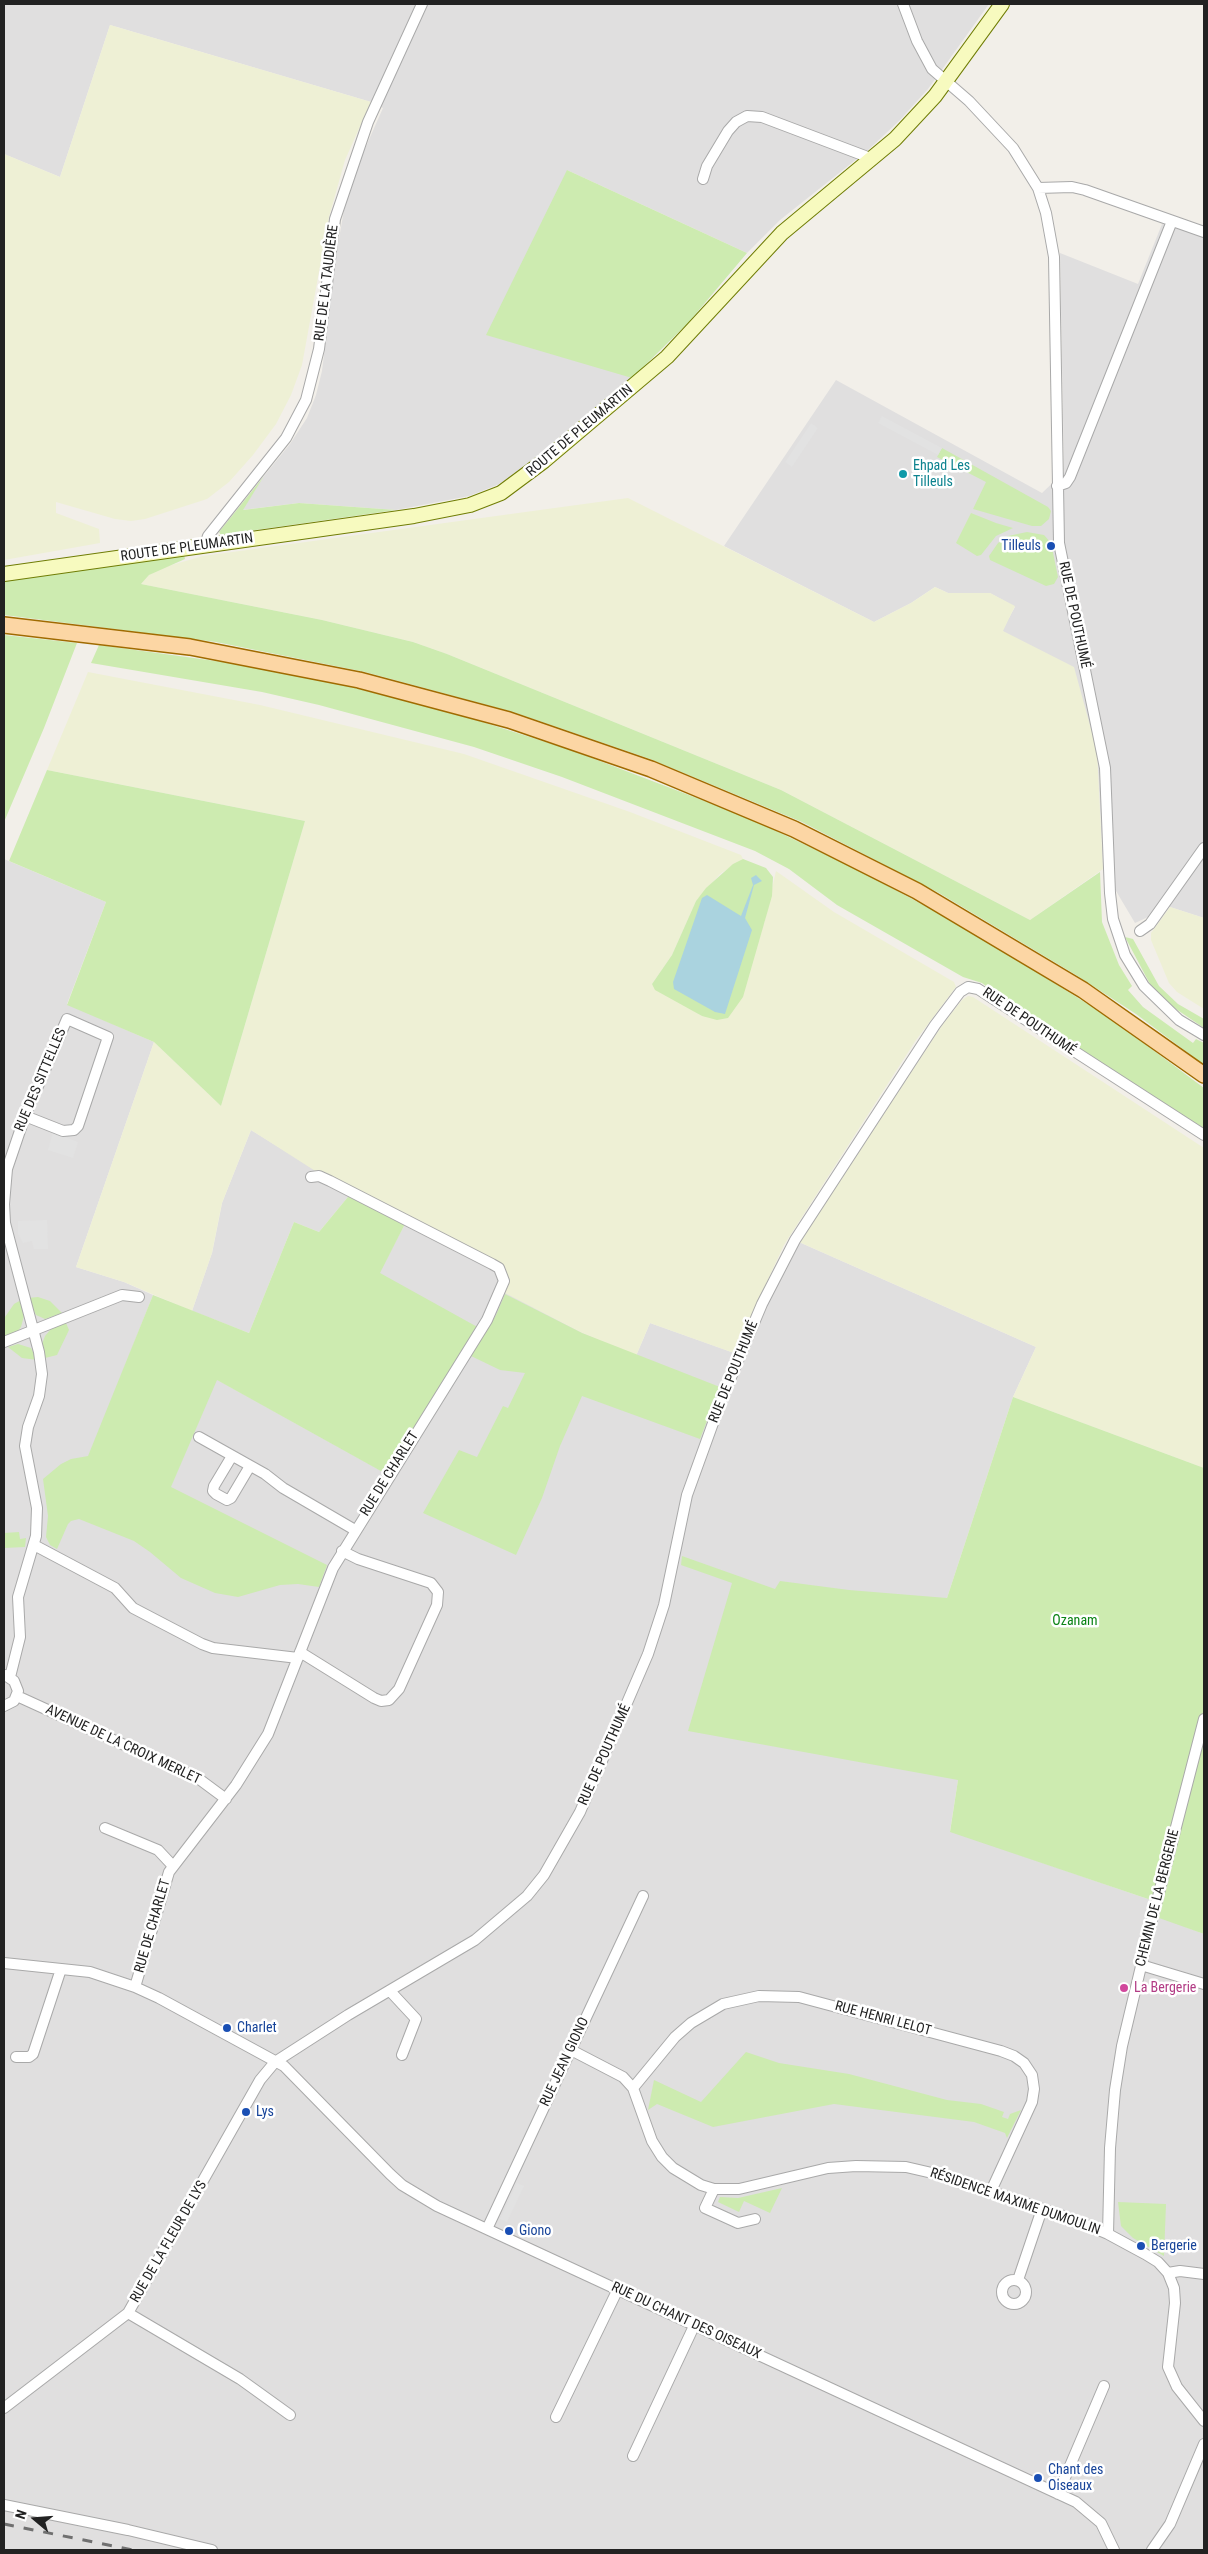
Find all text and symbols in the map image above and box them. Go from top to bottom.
street label: RUE DE LA TAUDIÈRE [312,224,342,342]
street label: ROUTE DE PLEUMARTIN [523,382,637,480]
place label: Ehpad Les Tilleuls [913,458,970,491]
marker: Ehpad Les Tilleuls [897,468,909,480]
street label: ROUTE DE PLEUMARTIN [120,530,254,566]
place label: Tilleuls [1001,538,1041,554]
marker: Tilleuls [1045,540,1057,552]
street label: RUE DE POUTHUMÉ [1054,560,1094,670]
street label: RUE DE POUTHUMÉ [979,985,1079,1059]
street label: RUE DES SITTELLES [12,1026,70,1134]
street label: RUE DE POUTHUMÉ [706,1318,762,1426]
street label: RUE DE CHARLET [357,1428,423,1520]
park label: Ozanam [1052,1613,1098,1629]
street label: AVENUE DE LA CROIX MERLET [43,1702,203,1788]
street label: RUE DE POUTHUMÉ [575,1702,635,1808]
street label: CHEMIN DE LA BERGERIE [1133,1828,1183,1968]
street label: RUE DE CHARLET [132,1877,174,1975]
place label: La Bergerie [1134,1980,1196,1996]
marker: La Bergerie [1118,1982,1130,1994]
street label: RUE HENRI LELOT [833,1998,933,2040]
street label: RUE JEAN GIONO [537,2015,593,2109]
place label: Charlet [237,2020,277,2036]
marker: Charlet [221,2022,233,2034]
place label: Lys [256,2104,274,2120]
marker: Lys [240,2106,252,2118]
street label: RÉSIDENCE MAXIME DUMOULIN [928,2165,1102,2239]
street label: RUE DE LA FLEUR DE LYS [127,2178,211,2306]
place label: Giono [519,2223,551,2239]
marker: Giono [503,2225,515,2237]
place label: Bergerie [1151,2238,1197,2254]
marker: Bergerie [1135,2240,1147,2252]
street label: RUE DU CHANT DES OISEAUX [608,2279,764,2363]
place label: Chant des Oiseaux [1048,2462,1103,2494]
marker: Chant des Oiseaux [1032,2472,1044,2484]
north arrow [10,2494,60,2544]
text: N [12,2508,30,2521]

